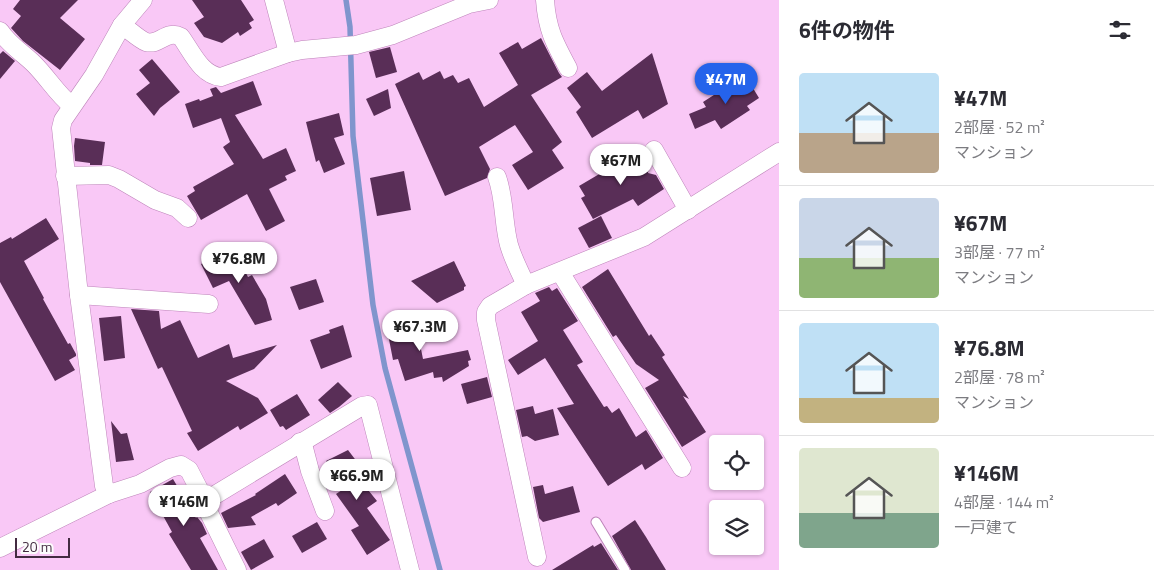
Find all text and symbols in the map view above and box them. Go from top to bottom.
text: 6件の物件 [799,14,895,46]
icon: filters [1106,16,1134,44]
pin: ¥47M [696,62,756,105]
text: ¥47M [706,67,746,91]
text: ¥47M [954,82,1007,114]
icon: home [839,93,899,153]
text: 2部屋 · 52 m² [954,115,1045,139]
text: マンション [954,140,1034,164]
pin: ¥67M [591,144,651,186]
text: ¥67M [601,148,641,172]
text: ¥67M [954,207,1007,239]
icon: home [839,218,899,278]
text: 3部屋 · 77 m² [954,240,1045,264]
pin: ¥76.8M [198,242,280,284]
text: ¥76.8M [212,246,266,270]
text: マンション [954,265,1034,289]
pin: ¥67.3M [379,310,461,352]
text: ¥67.3M [393,314,447,338]
text: ¥76.8M [954,332,1024,364]
icon: home [839,343,899,403]
text: 2部屋 · 78 m² [954,365,1045,389]
text: マンション [954,390,1034,414]
map controls [709,435,764,555]
button: locate [709,435,764,490]
text: ¥146M [954,457,1019,489]
pin: ¥66.9M [316,458,398,501]
text: ¥66.9M [330,463,384,487]
icon: home [839,468,899,528]
pin: ¥146M [149,484,219,527]
text: ¥146M [159,489,209,513]
text: 4部屋 · 144 m² [954,490,1054,514]
button: layers [709,500,764,555]
text: 一戸建て [954,515,1018,539]
scale bar [15,535,70,558]
text: 20 m [22,536,52,557]

